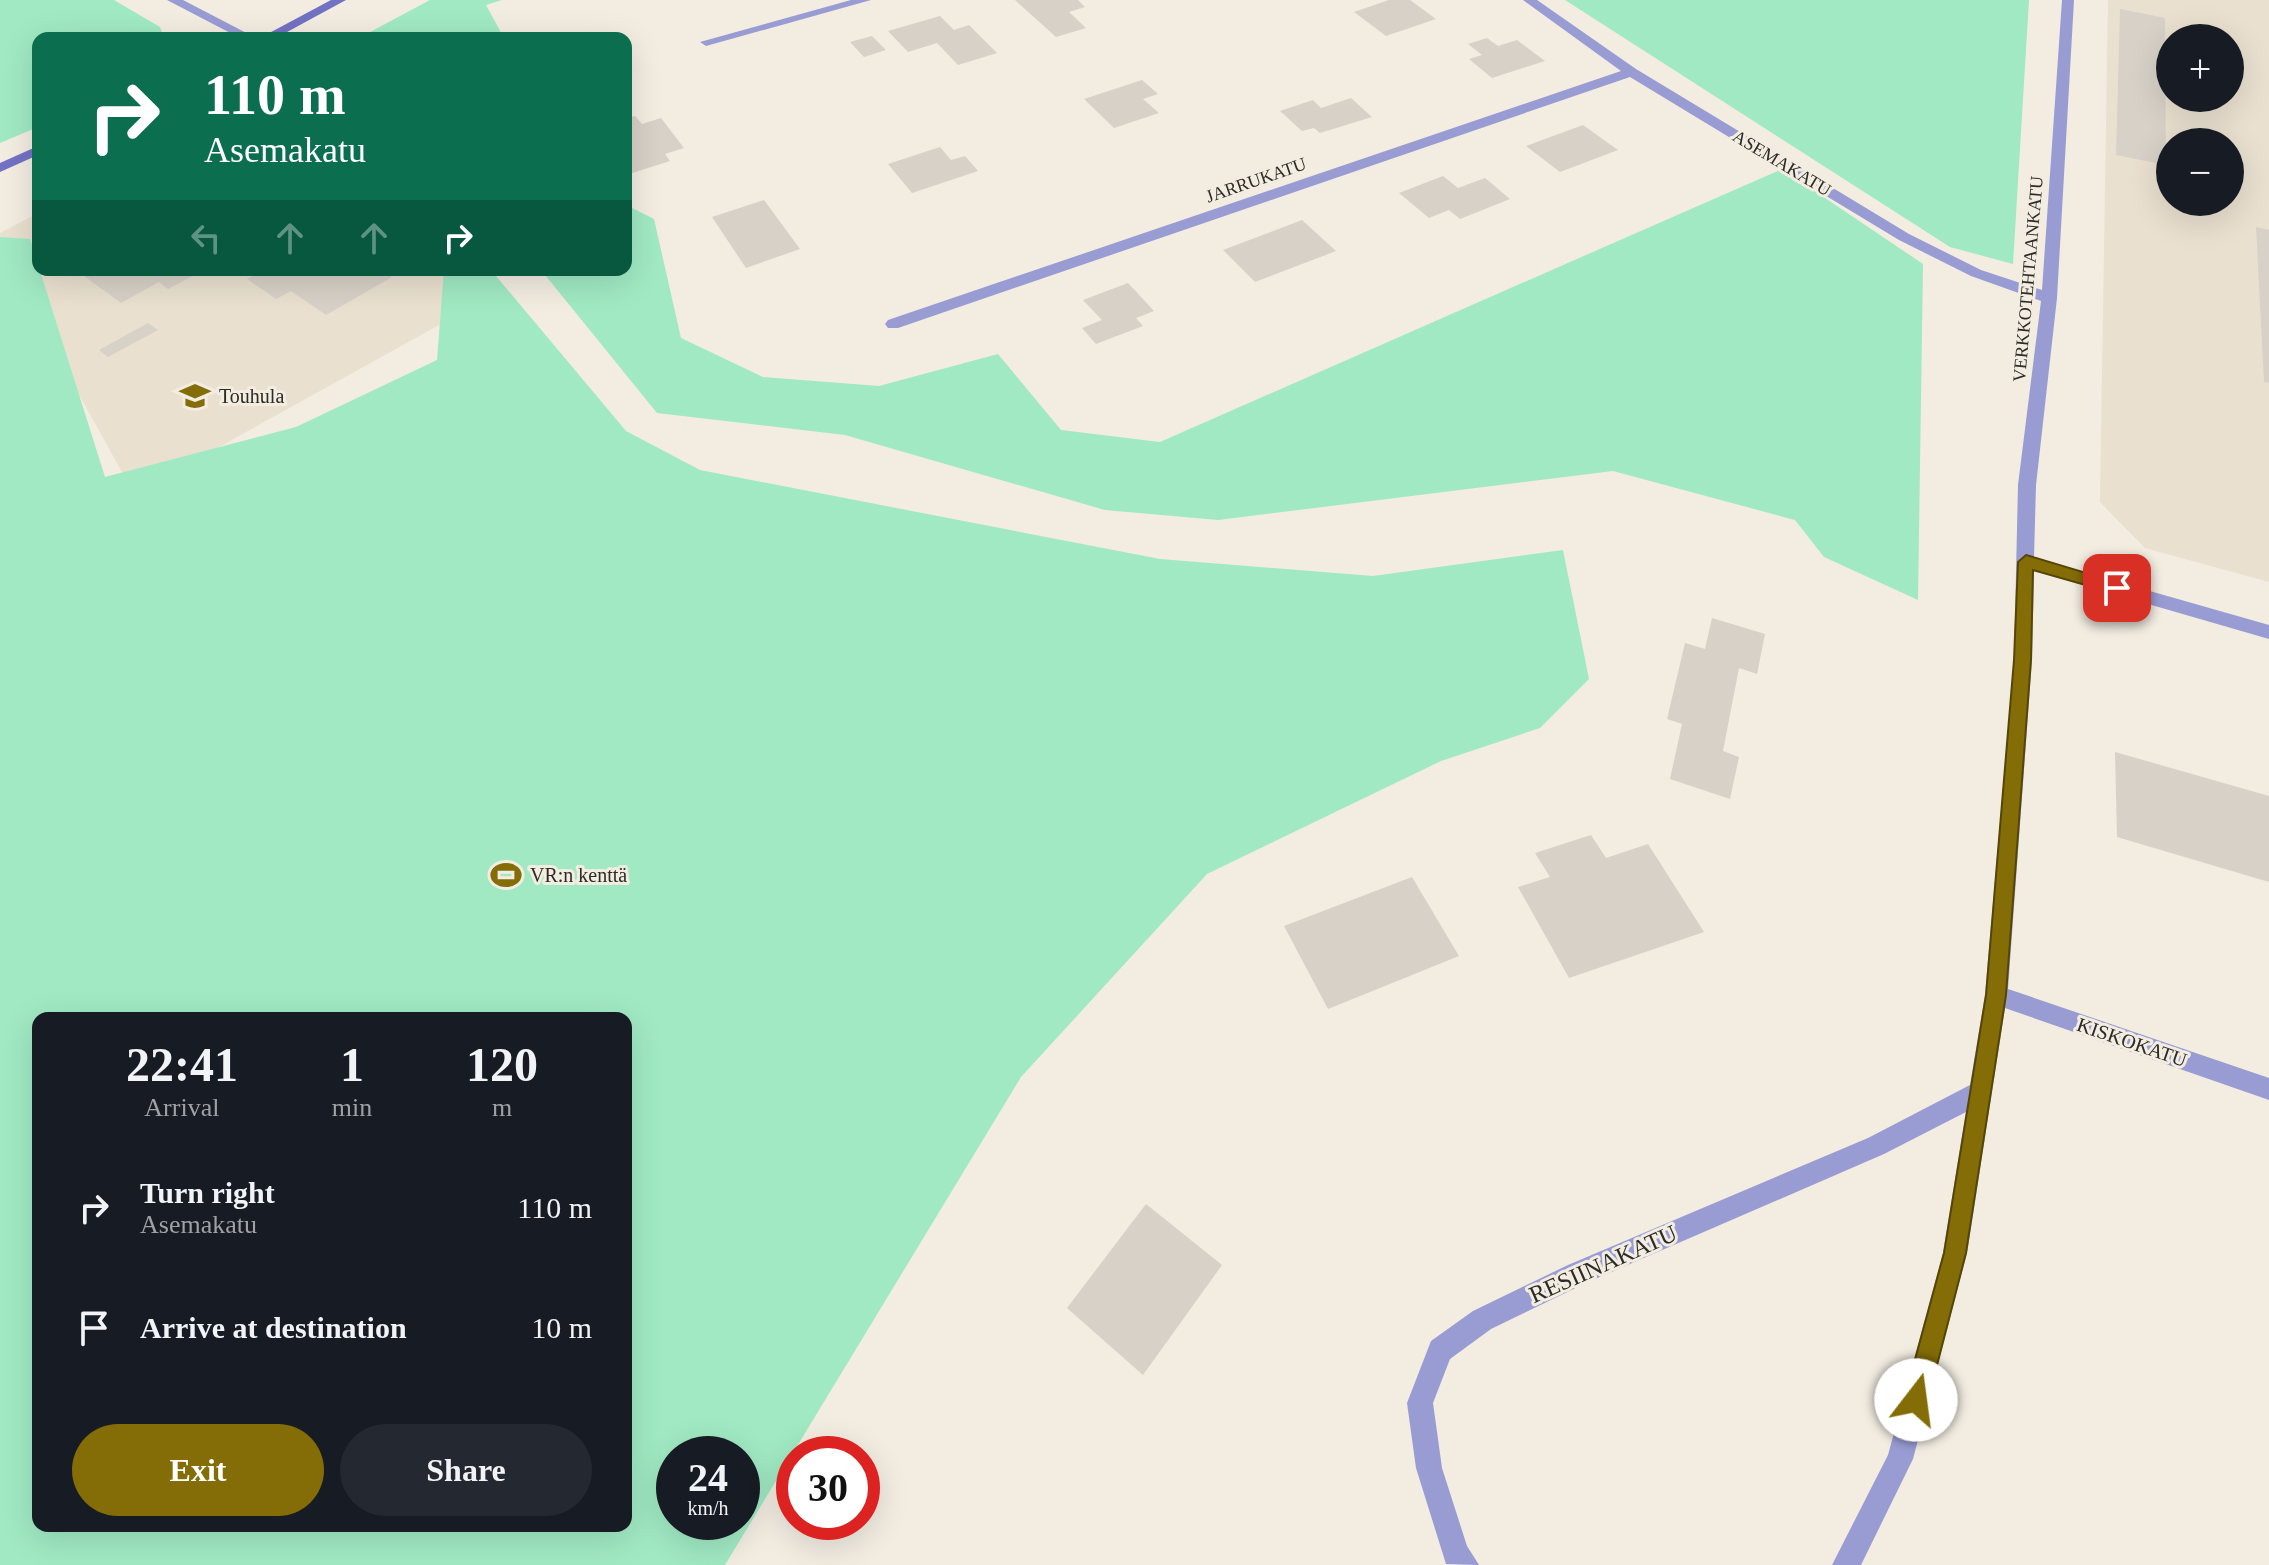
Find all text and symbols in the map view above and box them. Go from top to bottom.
map controls [2156,24,2244,216]
button: + [2156,24,2244,112]
icon: right [72,64,176,168]
text: 110 m [204,64,346,126]
street label: ASEMAKATU [1729,126,1835,200]
button: − [2156,128,2244,216]
text: Asemakatu [204,130,366,170]
street label: JARRUKATU [1203,153,1309,207]
street label: VERKKOTEHTAANKATU [2009,175,2047,383]
icon: left [184,216,228,260]
icon: ahead [268,216,312,260]
icon: ahead [352,216,396,260]
icon: right [436,216,480,260]
school or university icon: Touhula [178,379,212,413]
place label: Touhula [219,385,284,407]
pin [2083,554,2151,622]
icon: arrive [2095,566,2139,610]
sports icon: VR:n kenttä [489,858,523,892]
place label: VR:n kenttä [530,864,627,886]
street label: KISKOKATU [2074,1013,2190,1071]
text: 22:41 [126,1038,238,1091]
text: 1 [340,1038,364,1091]
text: 120 [466,1038,538,1091]
text: Arrival [144,1093,219,1122]
text: min [332,1093,372,1122]
text: m [492,1093,512,1122]
text: Turn right [140,1176,275,1209]
icon: right [72,1186,116,1230]
text: 110 m [517,1191,592,1224]
text: Asemakatu [140,1210,257,1239]
street label: RESIINAKATU [1525,1220,1681,1308]
icon: arrive [72,1306,116,1350]
text: Arrive at destination [140,1311,407,1344]
text: 10 m [531,1311,592,1344]
position arrow [1874,1358,1958,1442]
button: Exit [72,1424,324,1516]
button: Share [340,1424,592,1516]
speed limit sign: 30 [776,1436,880,1540]
text: 24 [688,1455,728,1500]
text: km/h [687,1497,729,1519]

